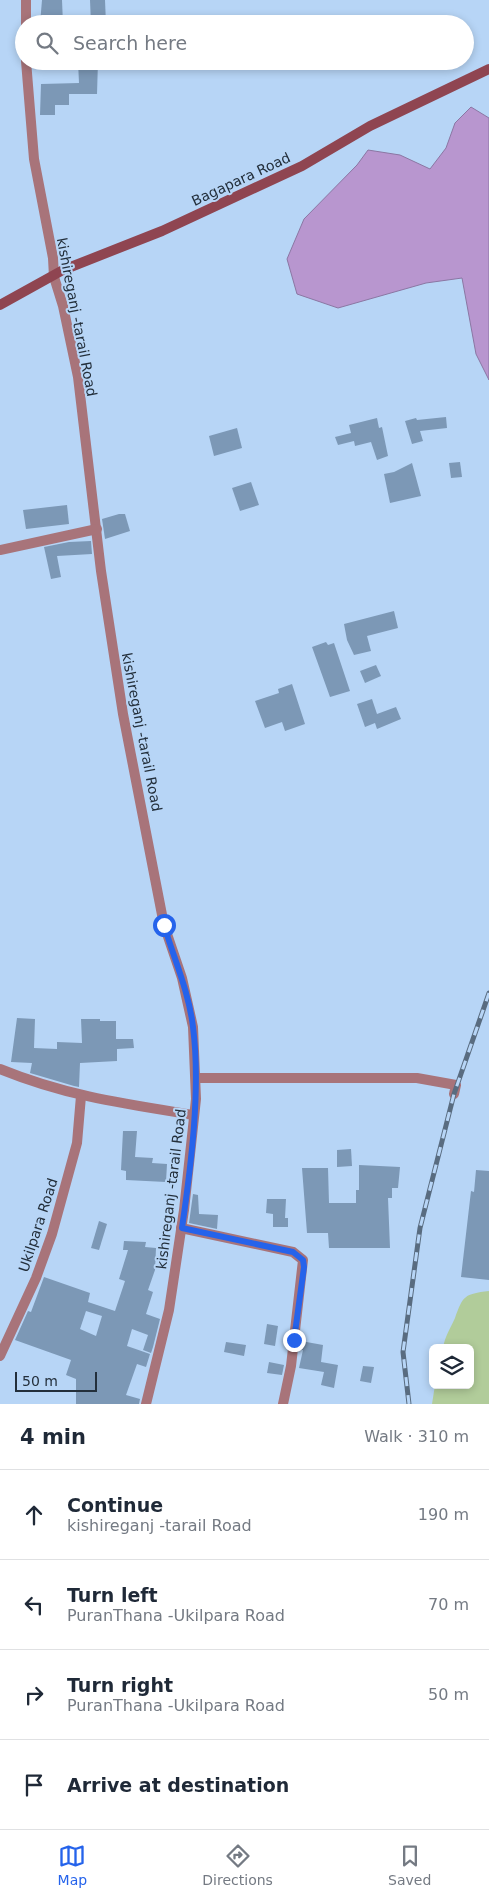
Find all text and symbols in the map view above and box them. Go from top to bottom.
search box [15,15,474,70]
icon: search [33,29,61,57]
text: Search here [73,32,187,54]
street label: Bagapara Road [189,149,293,209]
street label: kishireganj -tarail Road [54,236,100,398]
street label: kishireganj -tarail Road [119,651,165,813]
route start [153,914,176,937]
street label: kishireganj -tarail Road [153,1108,189,1270]
street label: Ukilpara Road [15,1176,61,1274]
route end [283,1329,306,1352]
map controls [429,1344,474,1389]
button: layers [429,1344,474,1389]
scale bar [15,1369,98,1392]
text: 50 m [22,1373,58,1389]
text: 4 min [20,1425,86,1449]
text: Walk · 310 m [364,1427,469,1446]
text: Continue [67,1494,163,1516]
icon: ahead [20,1501,48,1529]
text: 190 m [418,1505,469,1524]
text: kishireganj -tarail Road [67,1516,252,1535]
text: Turn left [67,1584,158,1606]
icon: left [20,1591,48,1619]
text: 70 m [428,1595,469,1614]
text: PuranThana -Ukilpara Road [67,1606,285,1625]
text: Turn right [67,1674,173,1696]
icon: right [20,1681,48,1709]
text: 50 m [428,1685,469,1704]
text: PuranThana -Ukilpara Road [67,1696,285,1715]
icon: arrive [20,1771,48,1799]
text: Arrive at destination [67,1774,289,1796]
tab: Map [58,1842,87,1888]
tab: Directions [202,1842,273,1888]
tab: Saved [388,1842,431,1888]

